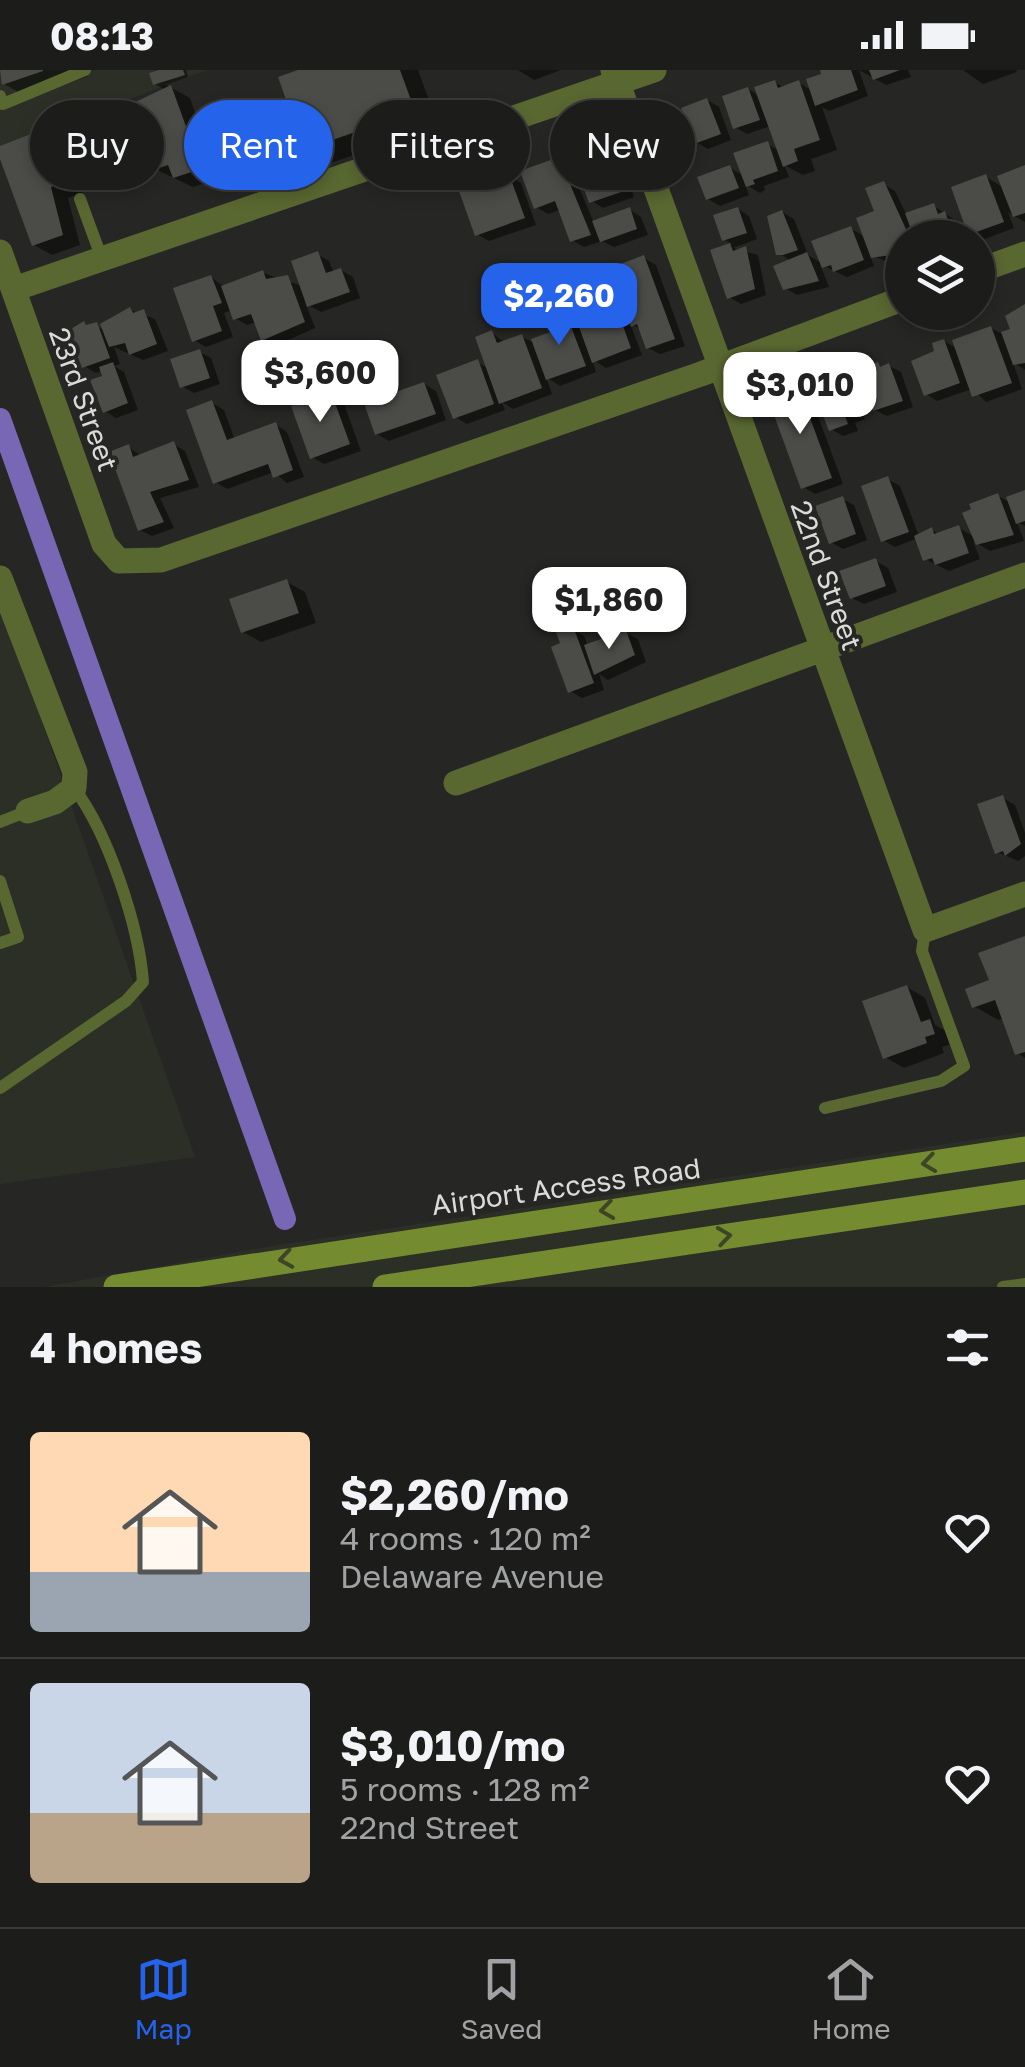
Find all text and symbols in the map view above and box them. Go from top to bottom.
text: 08:13 [50,13,154,58]
chip: Buy [30,100,164,190]
chip: Rent [184,100,333,190]
chip: Filters [353,100,530,190]
chip: New [550,100,695,190]
map controls [885,220,995,330]
button: layers [885,220,995,330]
pin: $2,260 [478,263,640,348]
text: $2,260 [503,276,615,314]
street label: 23rd Street [43,323,125,475]
pin: $3,600 [239,340,401,425]
pin: $3,010 [719,352,881,437]
text: $3,600 [263,353,377,391]
text: $3,010 [745,365,855,403]
street label: 22nd Street [785,496,869,654]
pin: $1,860 [528,567,690,652]
text: $1,860 [554,580,664,618]
street label: Airport Access Road [429,1151,703,1221]
one-way arrow [920,1151,937,1172]
one-way arrow [599,1198,615,1219]
one-way arrow [716,1227,732,1248]
one-way arrow [277,1247,294,1268]
icon: filters [940,1320,995,1375]
text: 4 homes [30,1322,202,1372]
text: $2,260/mo [340,1469,569,1519]
icon: home [110,1472,230,1592]
icon: heart [940,1505,995,1560]
text: 4 rooms · 120 m² [340,1519,591,1557]
text: Delaware Avenue [340,1557,604,1595]
text: $3,010/mo [340,1720,566,1770]
icon: home [110,1723,230,1843]
icon: heart [940,1756,995,1811]
text: 5 rooms · 128 m² [340,1770,589,1808]
text: 22nd Street [340,1808,519,1846]
tab: Map [135,1952,192,2045]
tab: Saved [461,1952,542,2045]
tab: Home [811,1952,891,2045]

